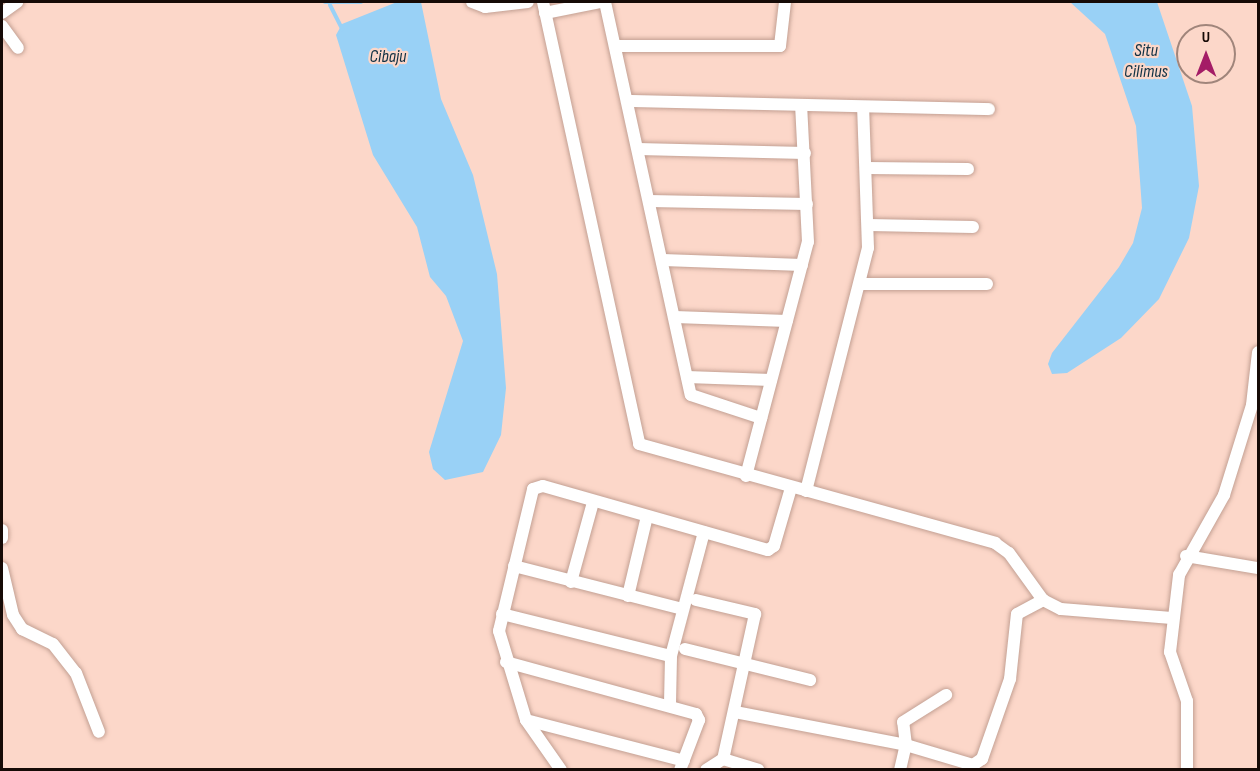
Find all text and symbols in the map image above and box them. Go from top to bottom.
north arrow [1176,24,1236,84]
text: U [1202,28,1210,47]
water label: Situ Cilimus [1124,41,1168,84]
water label: Cibaju [370,46,406,68]

